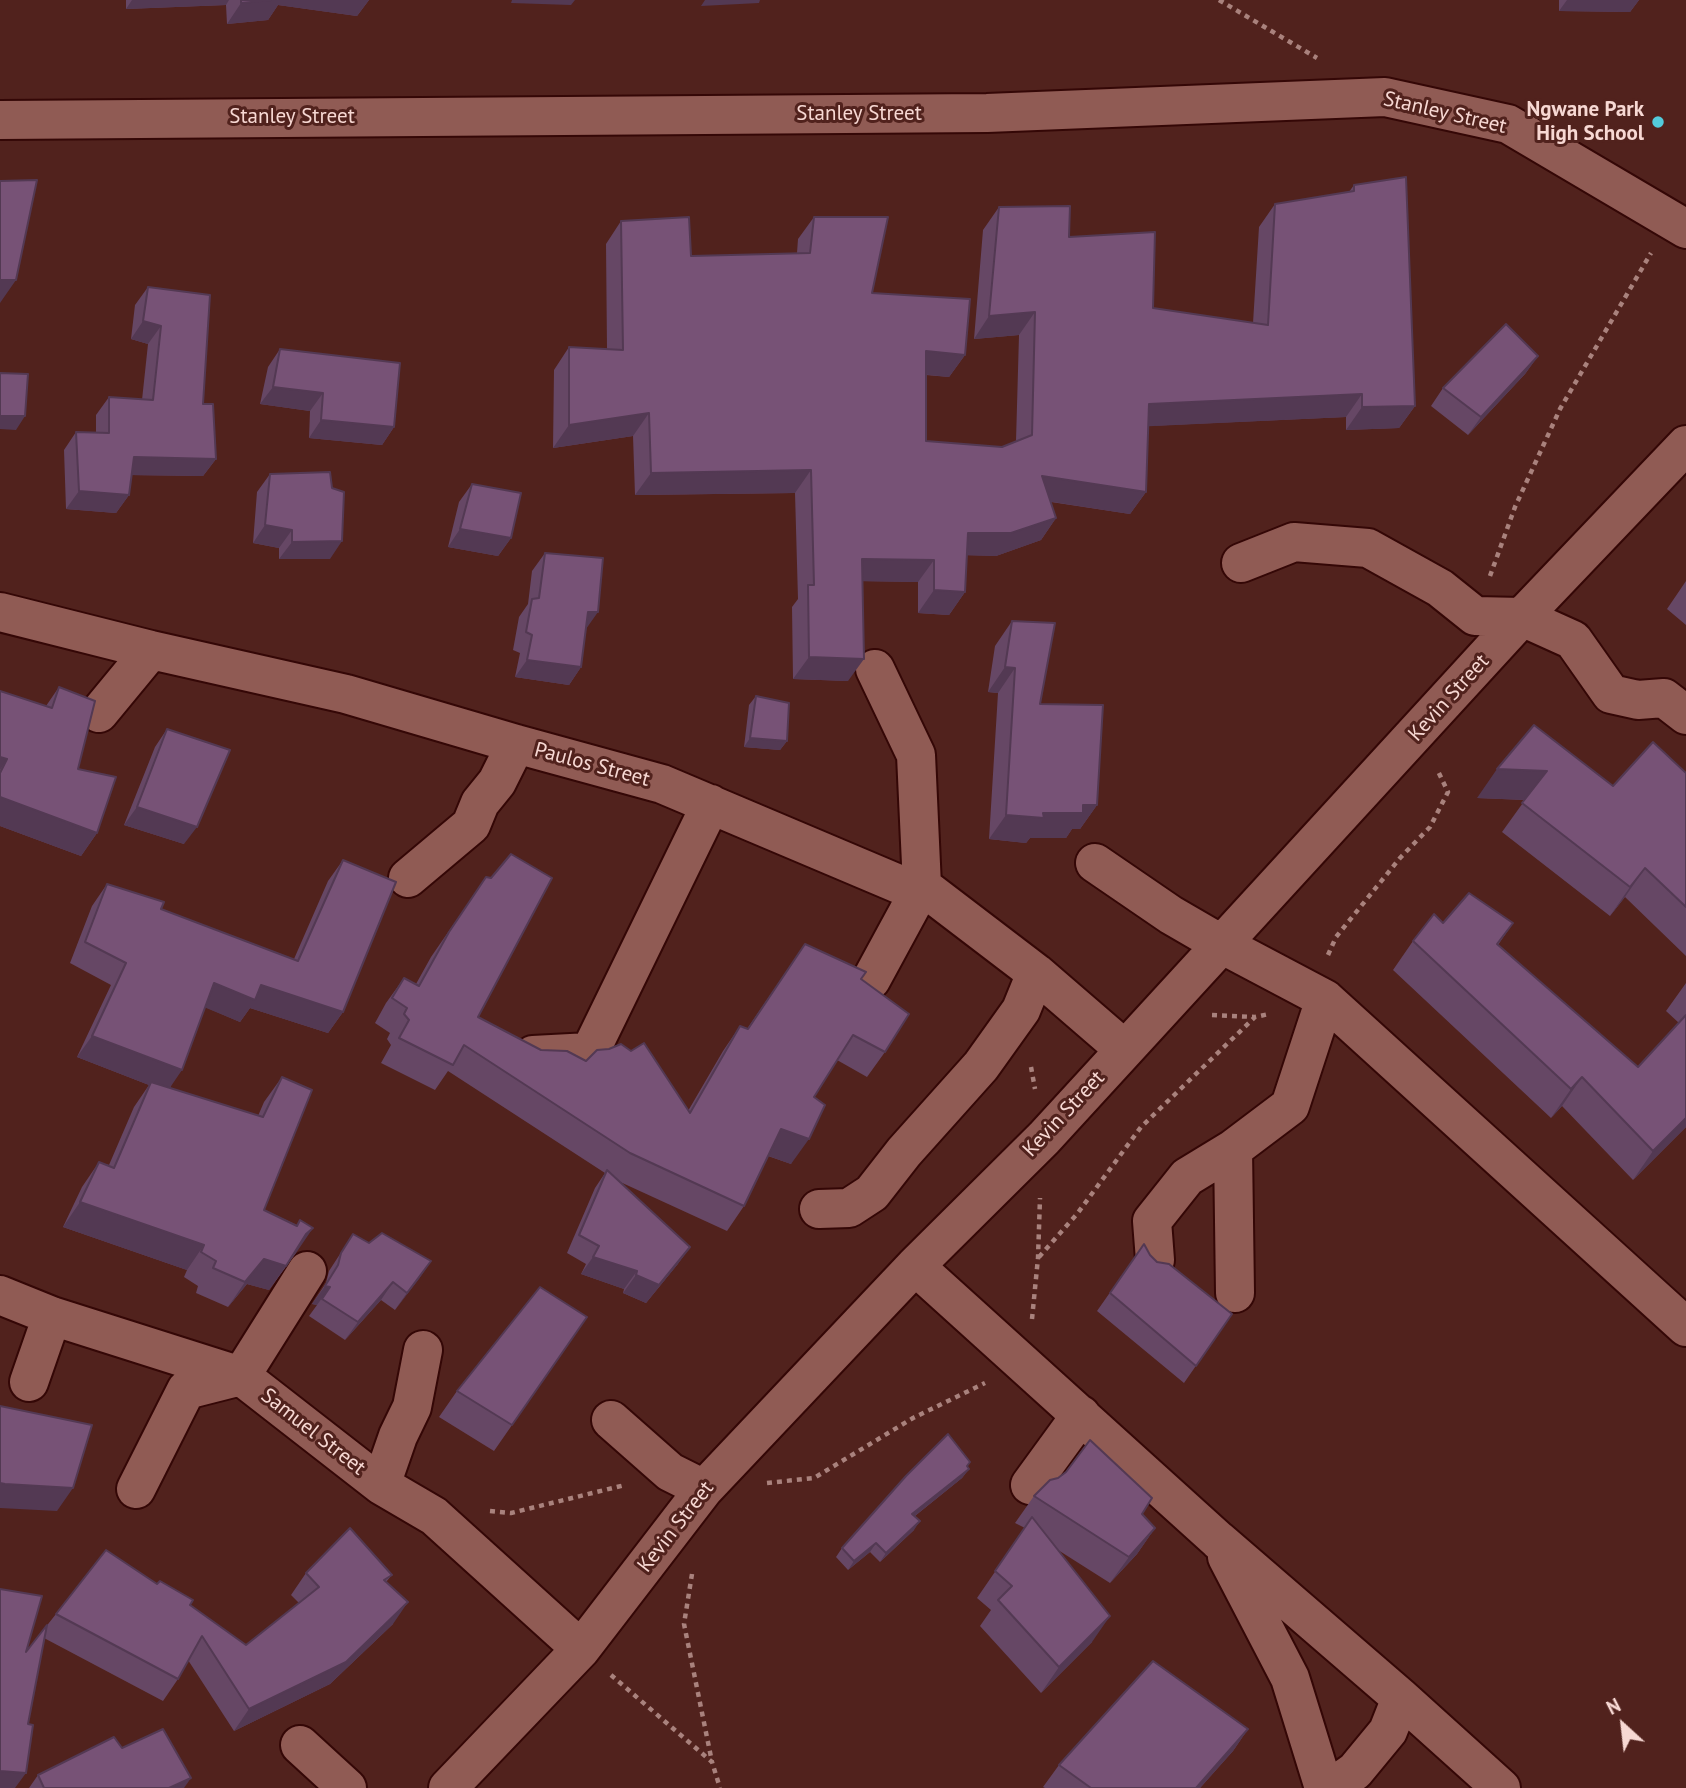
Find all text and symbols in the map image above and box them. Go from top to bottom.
street label: Stanley Street [1381,87,1509,139]
place label: Ngwane Park High School [1526,97,1644,147]
street label: Stanley Street [796,101,922,127]
street label: Stanley Street [229,104,355,130]
marker: Ngwane Park High School [1650,114,1666,130]
street label: Kevin Street [1403,649,1495,747]
street label: Paulos Street [532,738,652,792]
street label: Kevin Street [1018,1066,1110,1162]
street label: Samuel Street [256,1383,370,1481]
street label: Kevin Street [633,1476,719,1578]
north arrow [1588,1690,1658,1760]
text: N [1602,1693,1624,1720]

